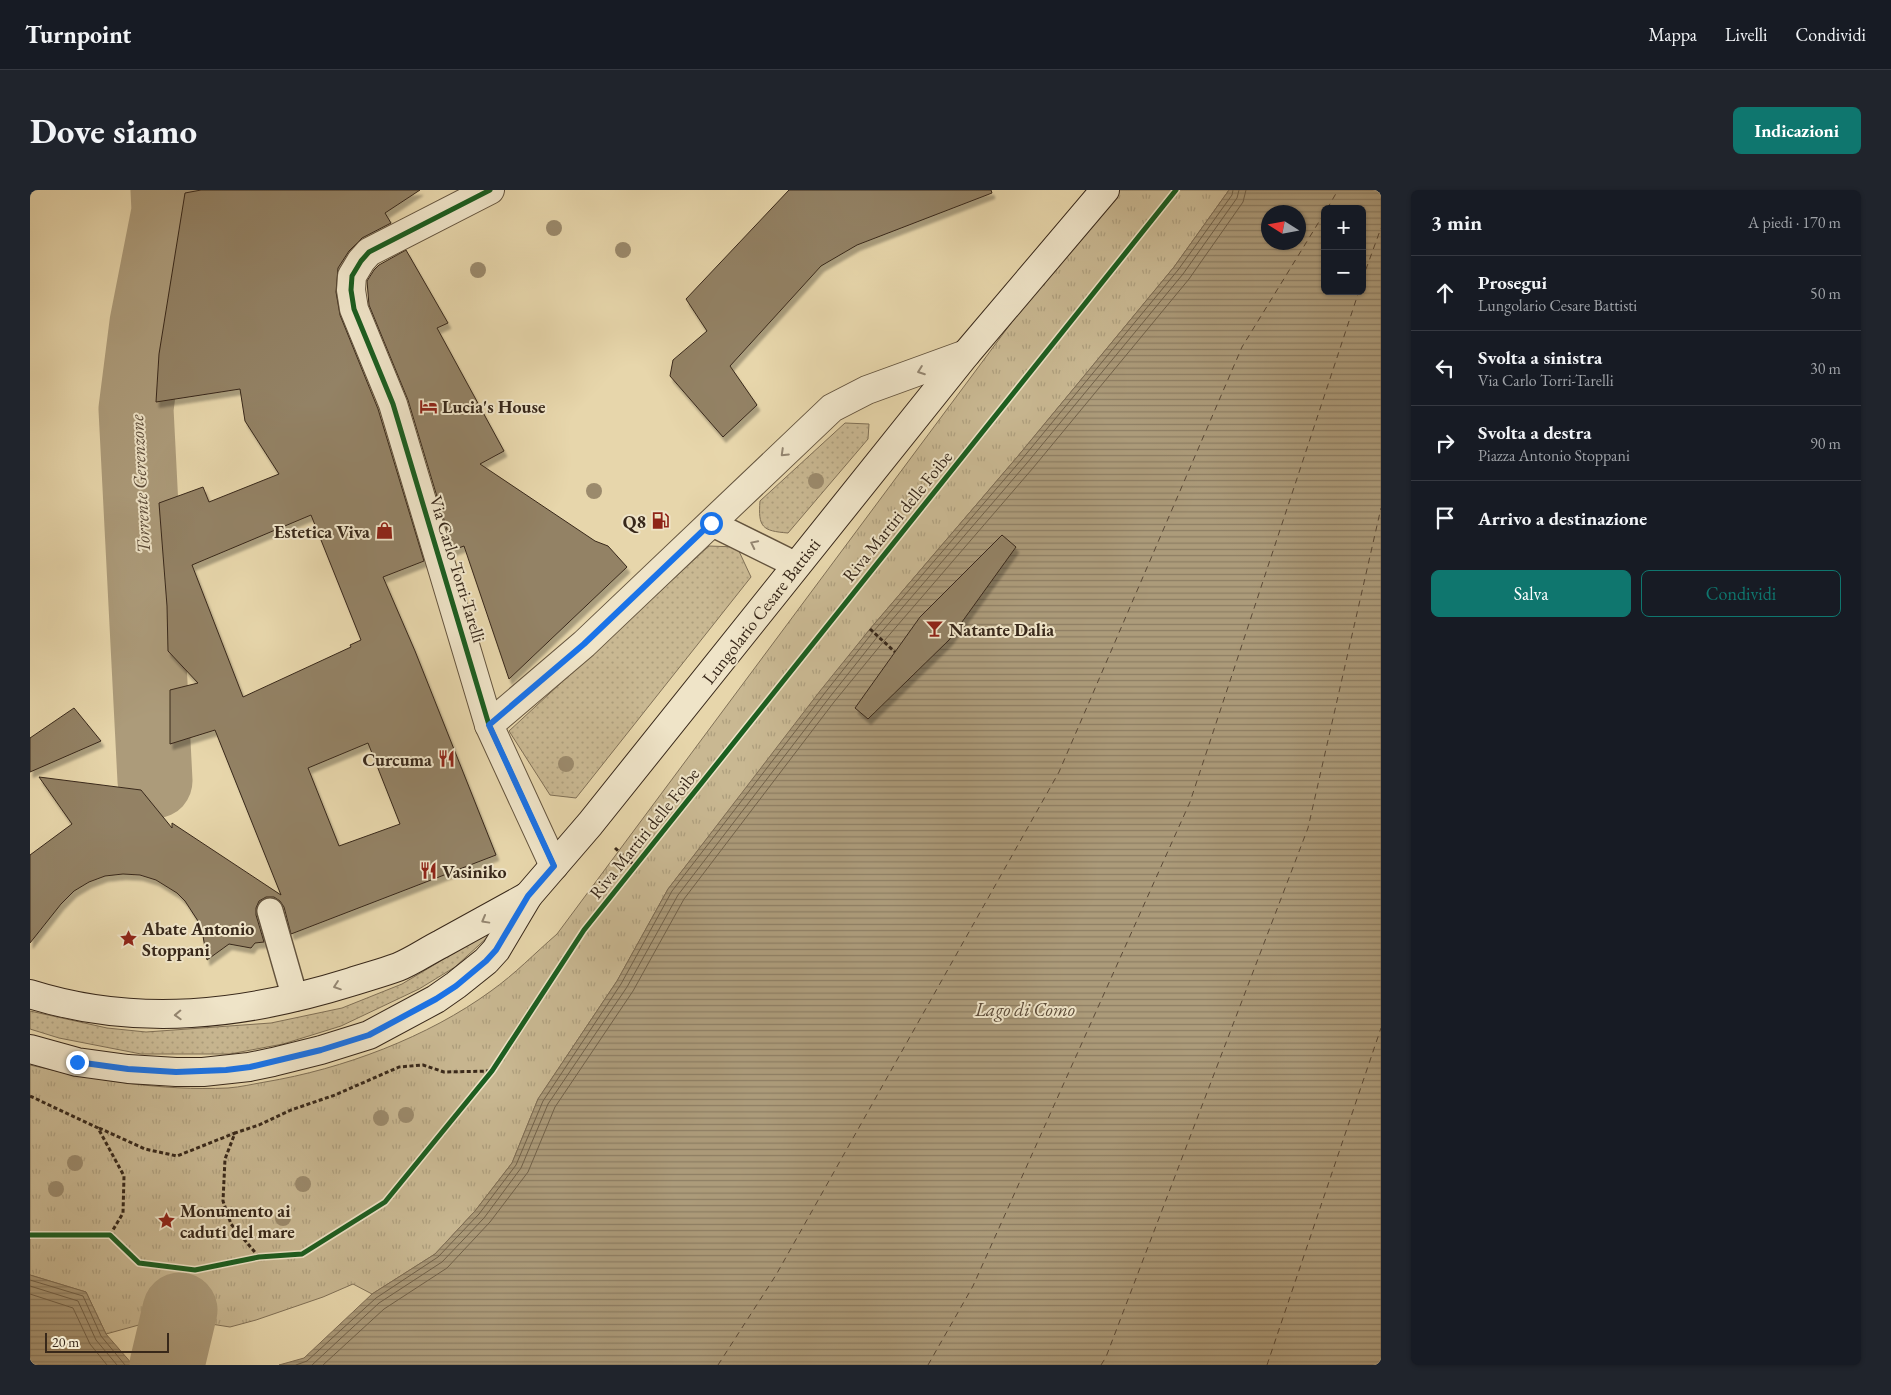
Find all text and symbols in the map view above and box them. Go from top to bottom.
text: Turnpoint [25,19,131,50]
text: Mappa [1648,23,1697,46]
text: Livelli [1725,23,1767,46]
text: Condividi [1795,23,1866,46]
button: Indicazioni [1733,107,1861,154]
text: Dove siamo [30,108,197,153]
north arrow [1261,205,1306,250]
map controls [1321,205,1366,295]
button: + [1321,205,1366,250]
text: 3 min [1431,209,1482,236]
text: A piedi · 170 m [1748,212,1841,233]
button: − [1321,250,1366,295]
text: Prosegui [1478,270,1547,295]
icon: ahead [1431,279,1459,307]
text: 50 m [1810,283,1841,304]
text: Lungolario Cesare Battisti [1478,295,1637,316]
text: Svolta a sinistra [1478,345,1602,370]
icon: left [1431,354,1459,382]
text: 30 m [1810,358,1841,379]
one-way arrow [917,365,926,375]
text: Via Carlo Torri-Tarelli [1478,370,1614,391]
place label: Lucia's House [442,395,546,418]
hotel icon: Lucia's House [418,396,438,416]
water label: Torrente Gerenzone [124,413,156,554]
text: Svolta a destra [1478,420,1592,445]
icon: right [1431,429,1459,457]
text: 90 m [1810,433,1841,454]
text: Piazza Antonio Stoppani [1478,445,1630,466]
street label: Riva Martiri delle Foibe [837,446,957,586]
one-way arrow [781,447,790,456]
street label: Via Carlo Torri-Tarelli [425,493,491,646]
icon: arrive [1431,504,1459,532]
text: Arrivo a destinazione [1478,506,1647,531]
place label: Q8 [623,510,646,533]
fuel station icon: Q8 [650,511,670,531]
route start [700,512,723,535]
place label: Estetica Viva [274,520,370,543]
shop icon: Estetica Viva [374,521,394,541]
street label: Lungolario Cesare Battisti [697,533,826,689]
one-way arrow [750,540,759,550]
button: Salva [1431,570,1631,617]
button: Condividi [1641,570,1841,617]
place label: Natante Dalia [949,618,1054,641]
bar icon: Natante Dalia [925,619,945,639]
place label: Curcuma [363,748,432,771]
restaurant icon: Curcuma [436,749,456,769]
street label: Riva Martiri delle Foibe [584,763,704,903]
place label: Vasiniko [442,860,506,883]
restaurant icon: Vasiniko [418,861,438,881]
one-way arrow [481,914,490,924]
place label: Abate Antonio Stoppani [141,917,254,961]
place icon: Abate Antonio Stoppani [118,928,138,948]
one-way arrow [334,981,342,991]
water label: Lago di Como [974,997,1075,1022]
one-way arrow [174,1009,182,1020]
route end [66,1051,89,1074]
place label: Monumento ai caduti del mare [180,1199,295,1243]
place icon: Monumento ai caduti del mare [156,1210,176,1230]
scale bar [45,1330,169,1353]
text: 20 m [52,1333,79,1351]

